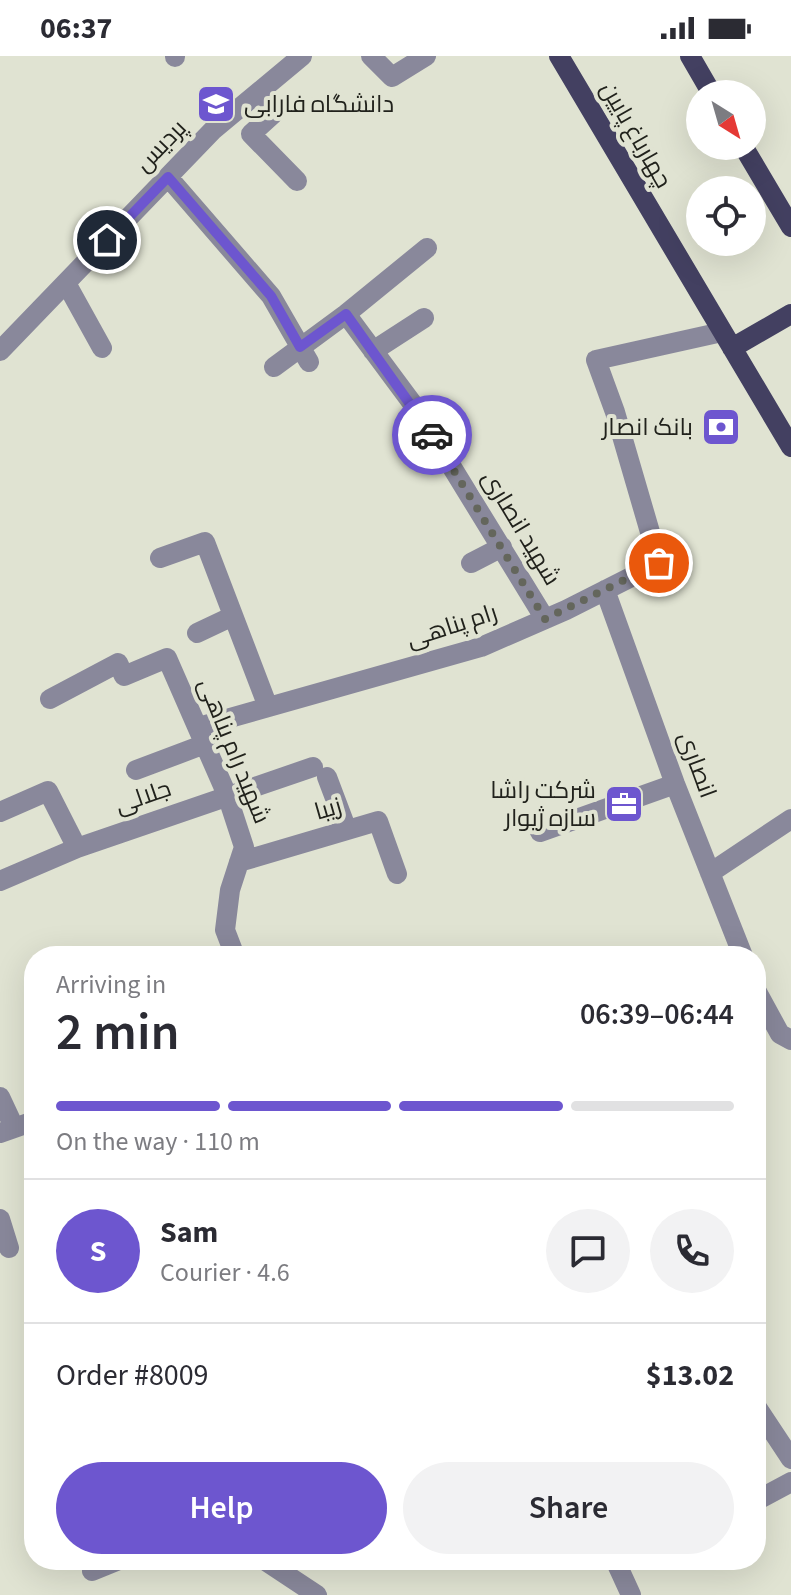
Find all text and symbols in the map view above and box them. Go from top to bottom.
text: 06:37 [40,7,112,50]
street label: چهارباغ پایین [591,75,681,195]
north arrow [686,80,766,160]
map controls [686,80,766,256]
school or university icon: دانشگاه فارابی [195,83,237,125]
place label: دانشگاه فارابی [244,87,394,122]
street label: پردیس [127,111,195,180]
button: locate [686,176,766,256]
pin [73,206,141,274]
icon: home [85,218,129,262]
courier [392,395,472,475]
bank icon: بانک انصار [700,406,742,448]
place label: بانک انصار [600,410,693,445]
icon: car [410,413,454,457]
street label: شهید انصاری [473,464,569,592]
pin [625,529,693,597]
icon: bag [637,541,681,585]
street label: رام پناهی [402,595,502,657]
street label: شهید رام پناهی [189,673,279,829]
street label: انصاری [669,727,725,803]
street label: جلالی [110,771,176,823]
place label: شرکت راشا سازه ژیوار [490,773,596,836]
office icon: شرکت راشا سازه ژیوار [603,783,645,825]
street label: زیبا [310,788,346,830]
text: Arriving in [56,966,166,1003]
text: 06:39–06:44 [580,993,734,1036]
text: 2 min [56,996,180,1070]
text: On the way · 110 m [56,1123,260,1160]
button: chat [546,1209,630,1293]
button: phone [650,1209,734,1293]
text: Sam [160,1211,218,1254]
text: S [90,1230,106,1273]
text: Courier · 4.6 [160,1254,290,1291]
text: Order #8009 [56,1354,209,1397]
text: $13.02 [646,1354,734,1397]
button: Help [56,1462,387,1554]
button: Share [403,1462,734,1554]

